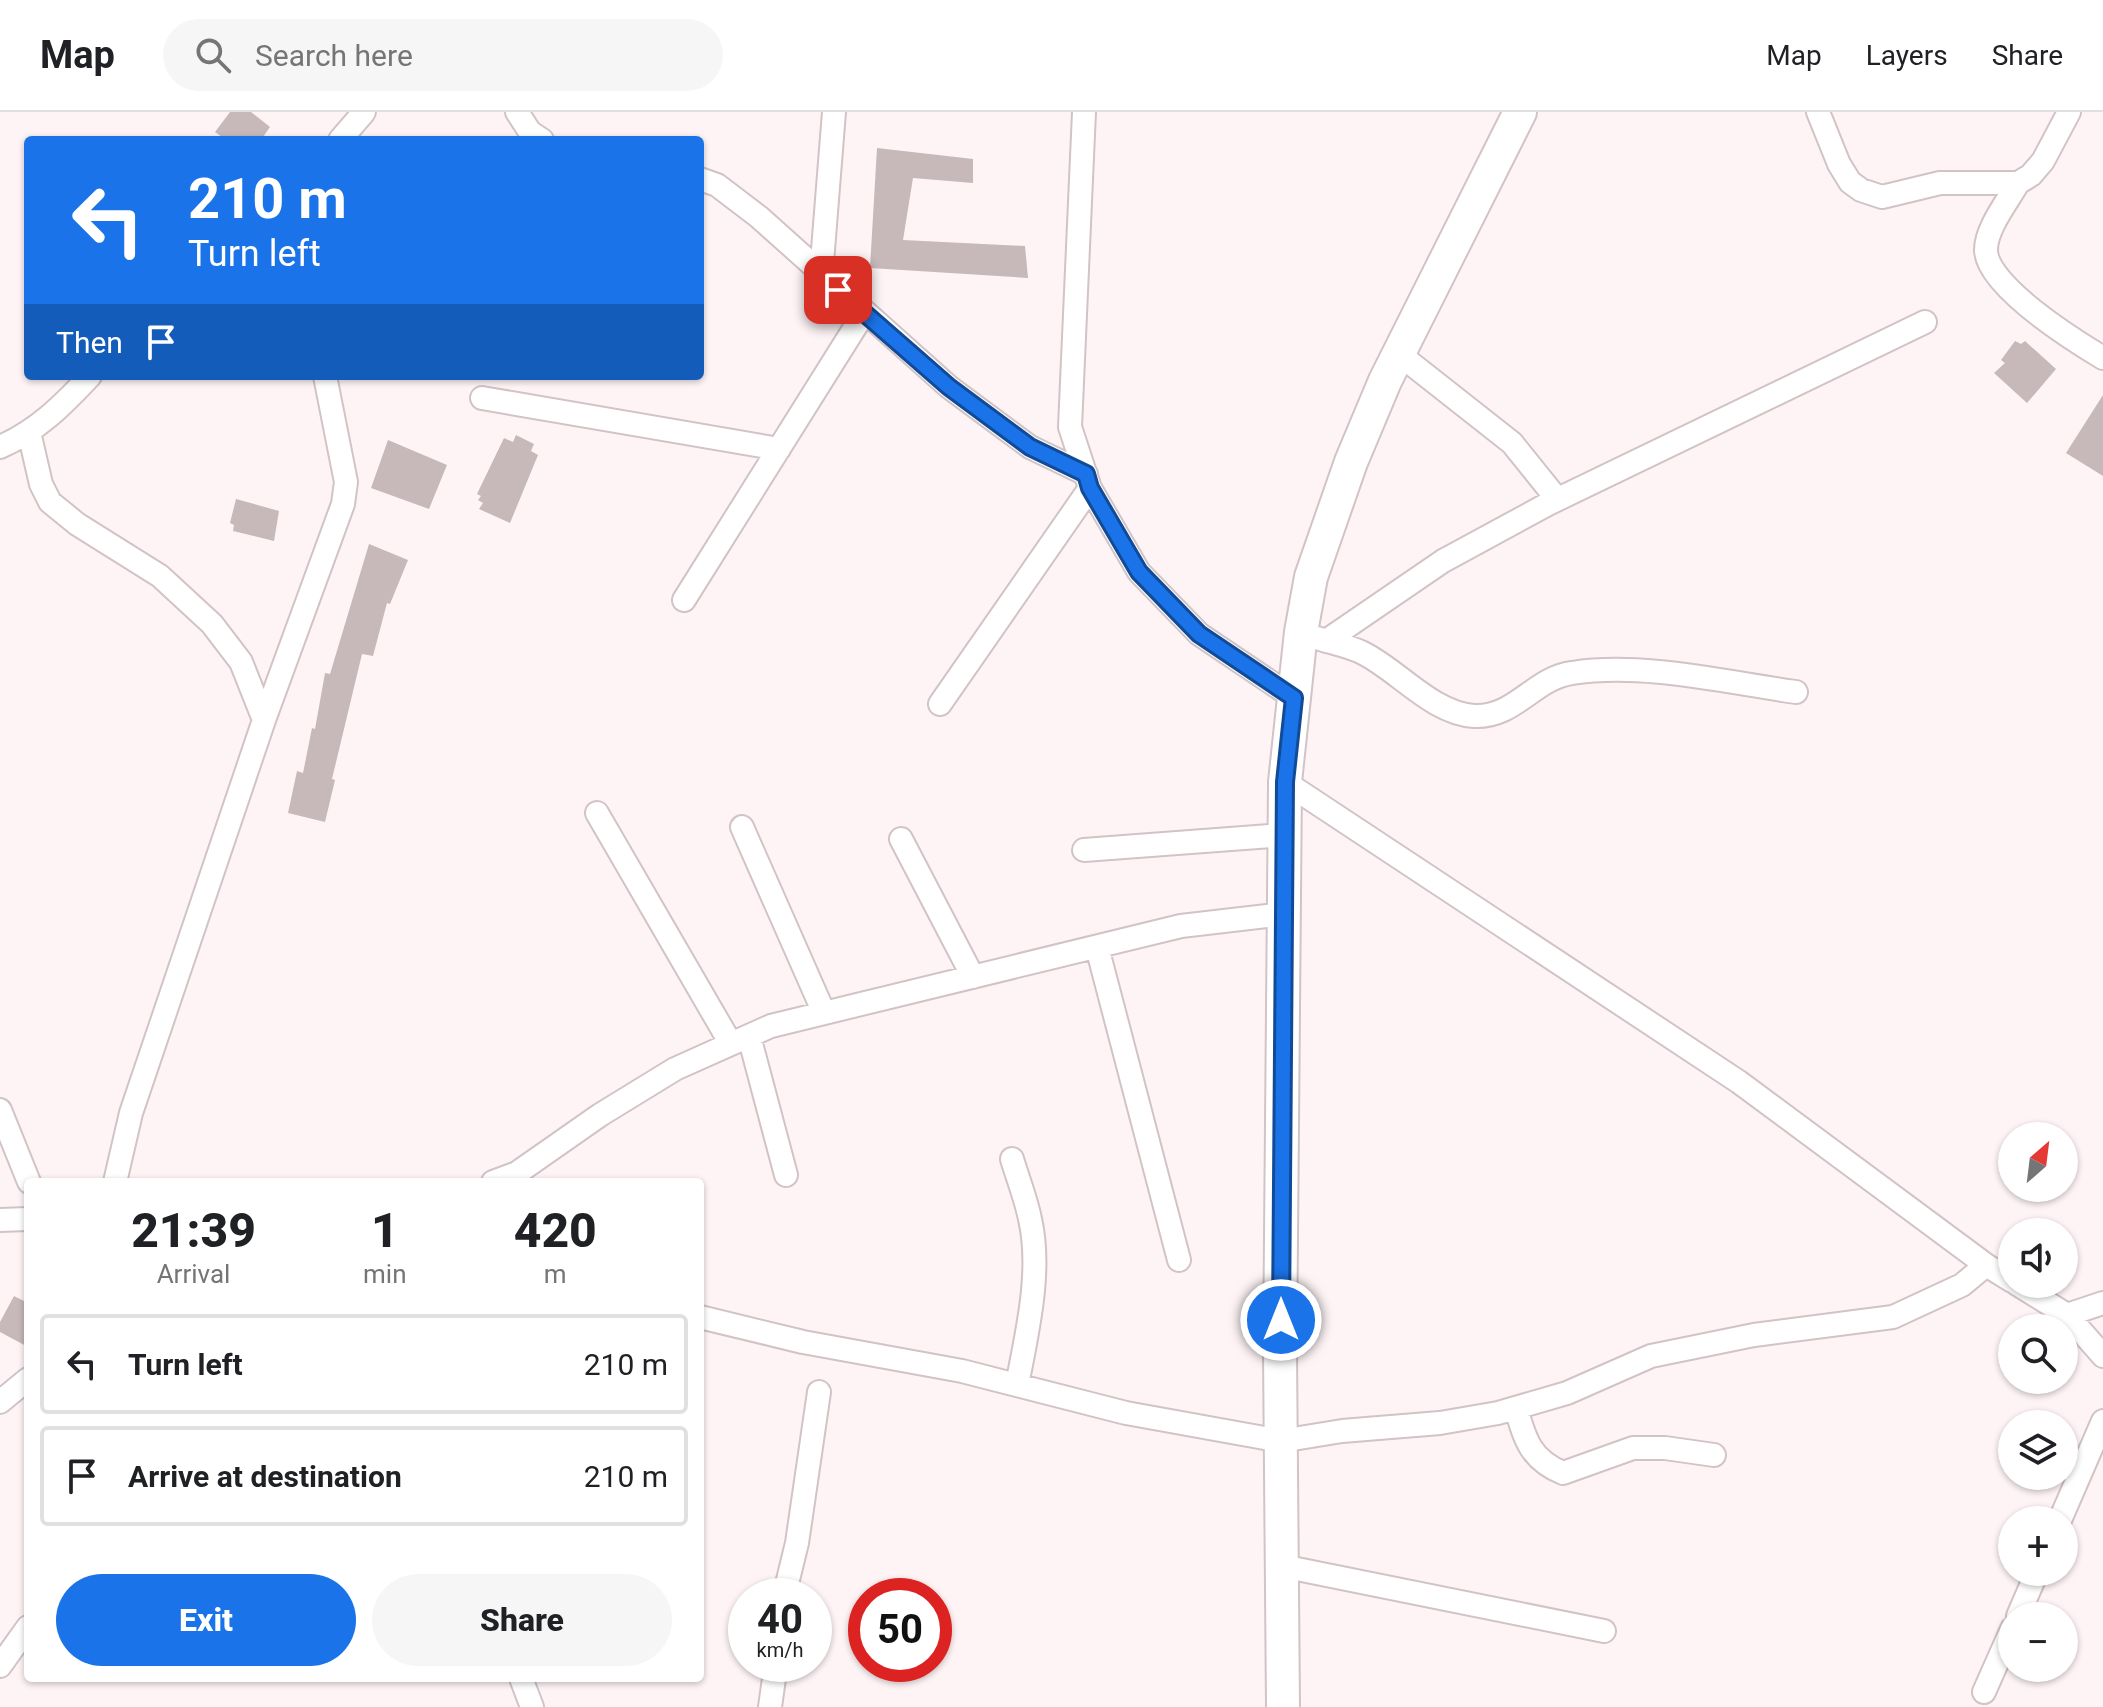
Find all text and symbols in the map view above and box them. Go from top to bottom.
search box [163,19,723,91]
text: Map [40,33,115,77]
icon: search [191,33,235,77]
text: Search here [255,38,413,73]
text: Map [1766,39,1822,72]
text: Layers [1866,39,1948,72]
text: Share [1992,39,2063,72]
text: 210 m [188,166,347,232]
icon: left [56,168,160,272]
text: Turn left [188,233,321,275]
pin [804,256,872,324]
icon: arrive [816,268,860,312]
icon: arrive [139,320,183,364]
text: Then [56,325,123,360]
north arrow [1998,1122,2078,1202]
map controls [1998,1122,2078,1682]
text: 21:39 [131,1202,256,1259]
text: 1 [371,1202,399,1259]
text: 420 [514,1202,597,1259]
button: sound [1998,1218,2078,1298]
text: Arrival [157,1259,230,1289]
text: min [363,1259,407,1289]
text: m [544,1259,567,1289]
position arrow [1239,1278,1323,1362]
button: search [1998,1314,2078,1394]
icon: left [60,1342,104,1386]
text: Turn left [128,1347,243,1382]
text: 210 m [584,1347,668,1382]
button: layers [1998,1410,2078,1490]
icon: arrive [60,1454,104,1498]
text: Arrive at destination [128,1459,402,1494]
text: 210 m [584,1459,668,1494]
button: + [1998,1506,2078,1586]
button: Exit [56,1574,356,1666]
button: Share [372,1574,672,1666]
speed limit sign: 50 [848,1578,952,1682]
text: 40 [757,1596,803,1643]
button: − [1998,1602,2078,1682]
text: km/h [757,1638,803,1662]

